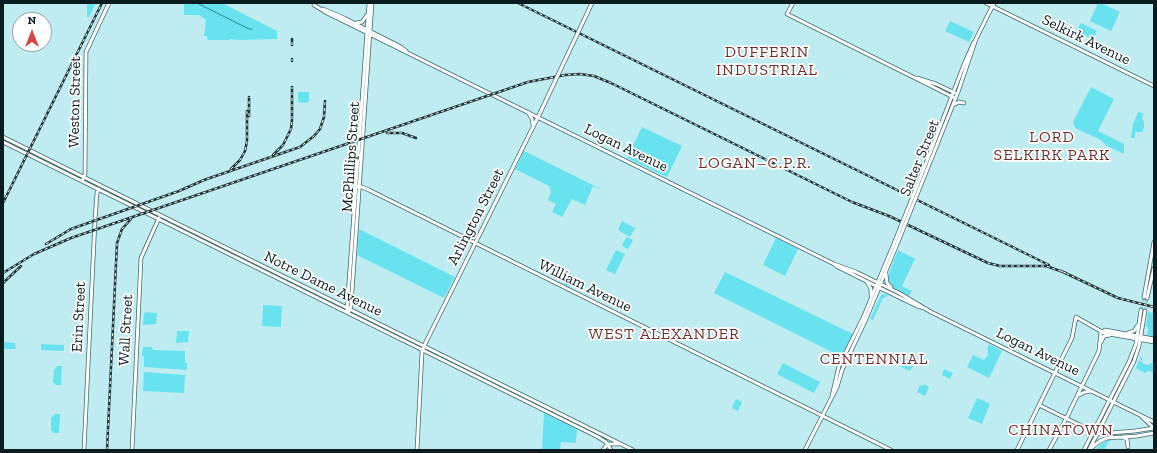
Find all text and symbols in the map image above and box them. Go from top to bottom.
street label: Selkirk Avenue [1039,11,1133,69]
north arrow [12,12,52,52]
text: N [28,14,36,27]
district label: DUFFERIN INDUSTRIAL [716,42,818,80]
street label: Weston Street [65,56,85,148]
street label: McPhillips Street [338,101,364,213]
street label: Salter Street [896,117,944,199]
street label: Logan Avenue [581,120,671,176]
district label: LORD SELKIRK PARK [994,127,1110,165]
district label: LOGAN–C.P.R. [698,153,812,173]
street label: Arlington Street [444,166,508,268]
street label: Notre Dame Avenue [261,248,385,320]
street label: William Avenue [536,256,634,316]
street label: Erin Street [68,281,90,353]
street label: Wall Street [115,294,137,366]
district label: WEST ALEXANDER [588,324,740,344]
street label: Logan Avenue [993,324,1083,380]
district label: CENTENNIAL [820,349,928,369]
district label: CHINATOWN [1008,420,1114,440]

